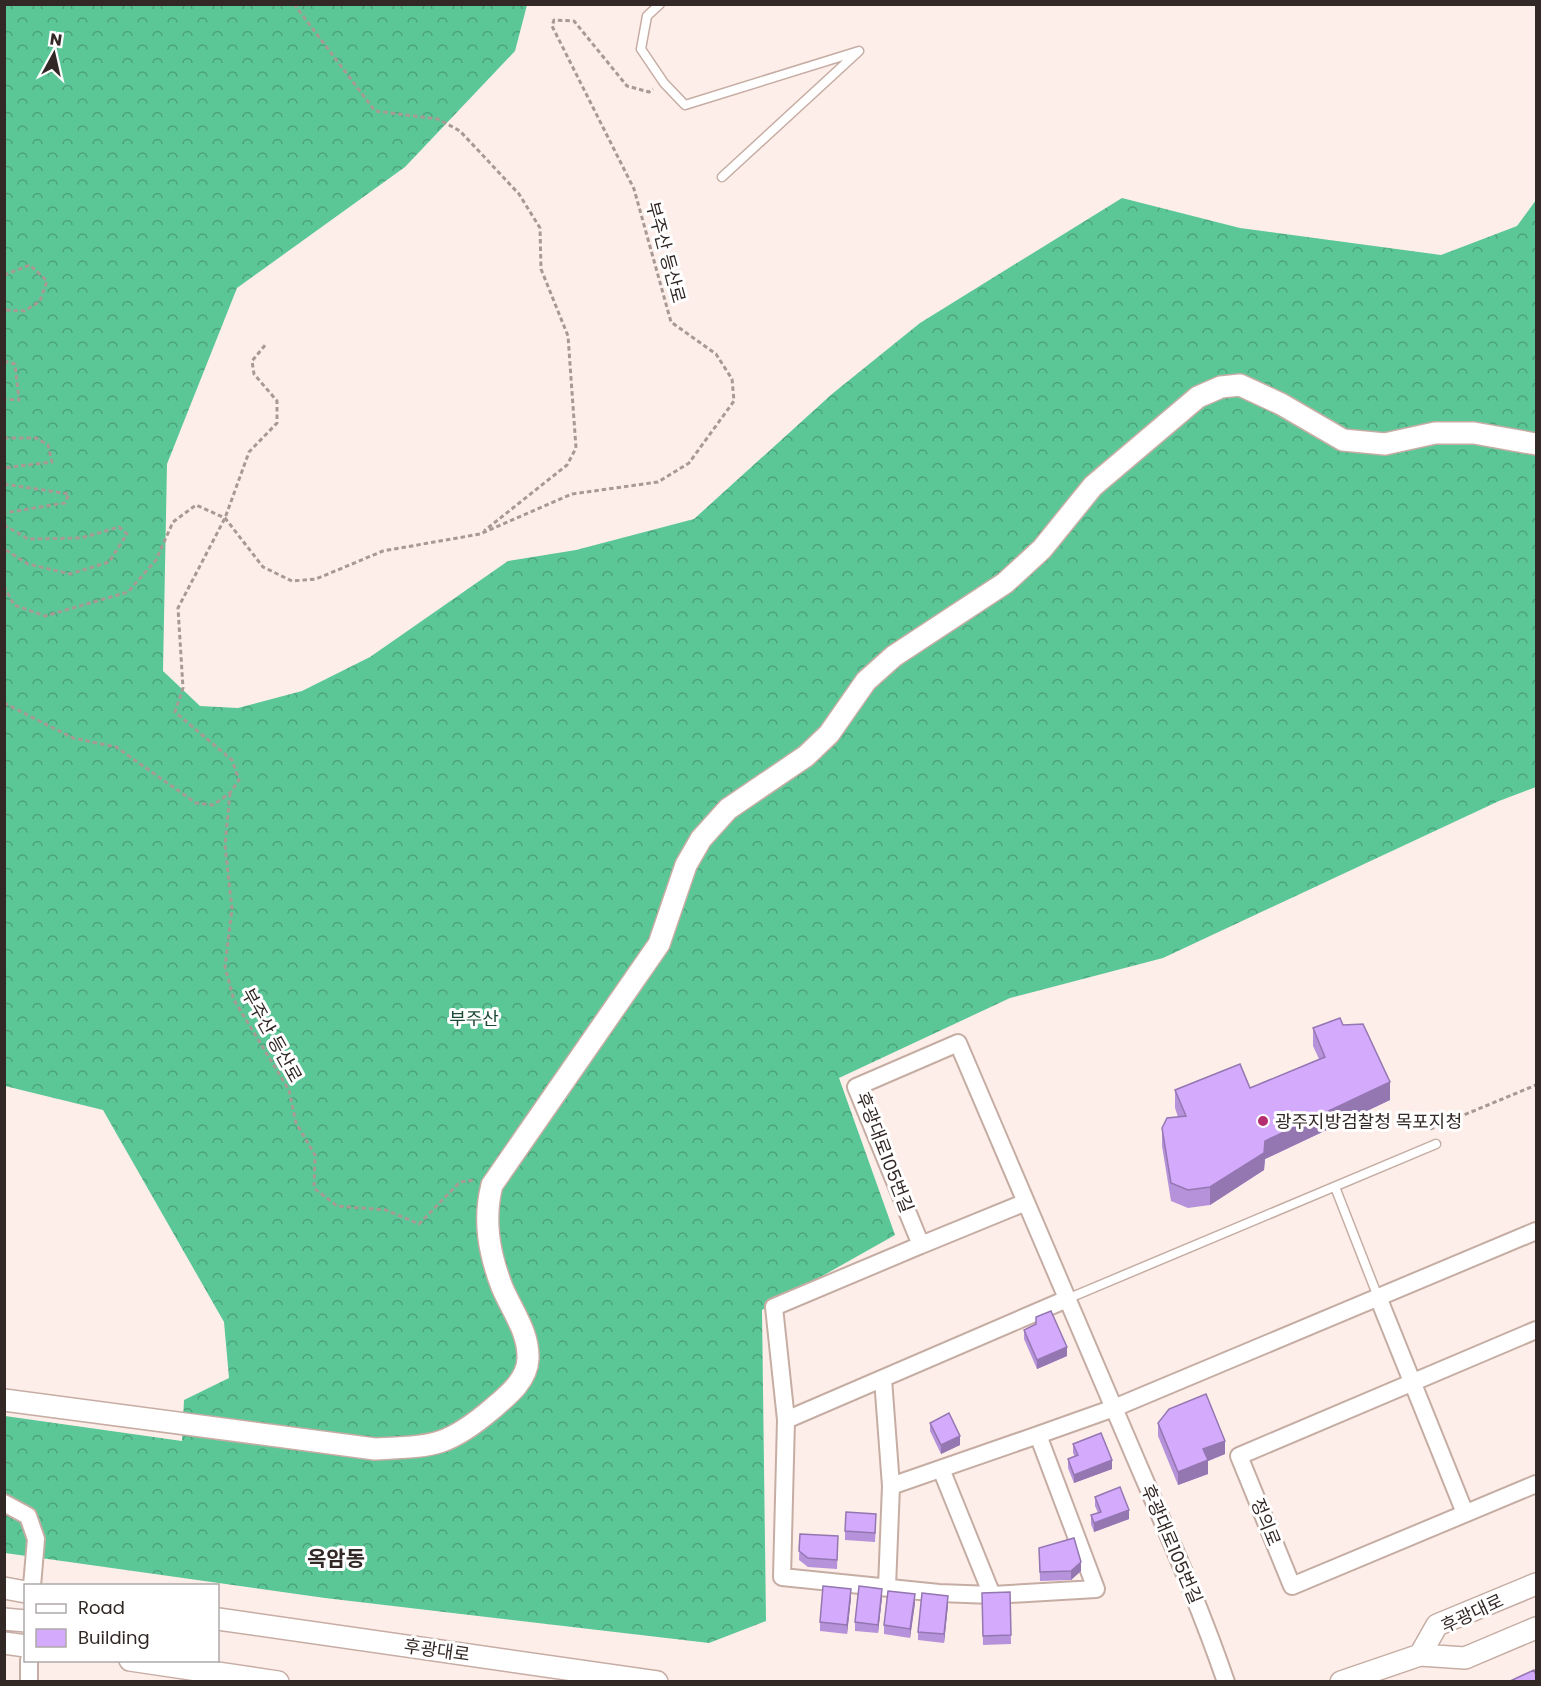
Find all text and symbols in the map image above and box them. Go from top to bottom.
north arrow [24,24,84,84]
text: N [48,27,64,52]
street label: 부주산 등산로 [640,198,692,306]
street label: 부주산 등산로 [236,983,308,1087]
park label: 부주산 [449,1006,499,1031]
street label: 후광대로105번길 [850,1088,920,1216]
place label: 광주지방검찰청 목포지청 [1275,1109,1462,1134]
marker: 광주지방검찰청 목포지청 [1256,1114,1270,1128]
street label: 후광대로105번길 [1136,1480,1208,1608]
street label: 정의로 [1245,1494,1287,1550]
district label: 옥암동 [307,1544,365,1573]
legend [24,1584,219,1662]
street label: 후광대로 [1437,1588,1507,1638]
text: Road [78,1595,125,1620]
text: Building [78,1625,150,1650]
street label: 후광대로 [402,1633,472,1667]

